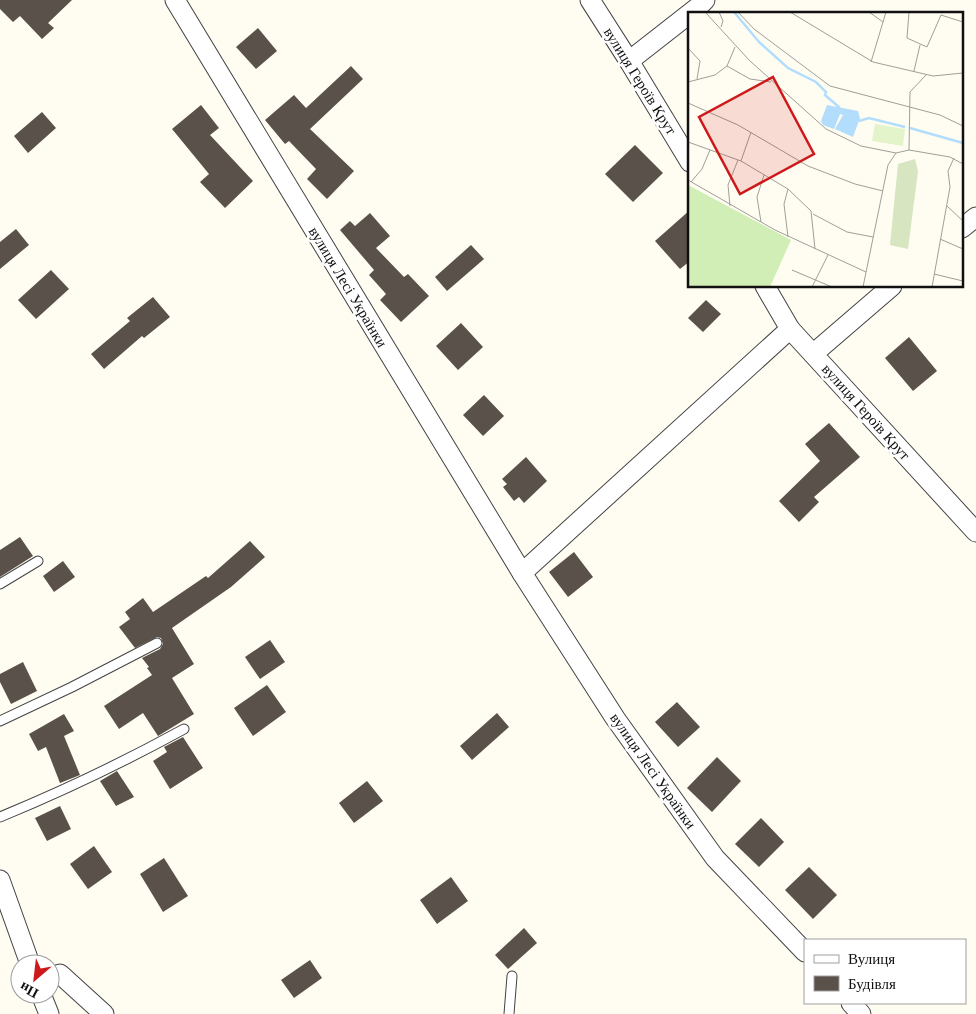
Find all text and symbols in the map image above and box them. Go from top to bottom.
inset map [688,12,964,288]
street label: вулиця Героїв Крут [601,25,680,138]
street label: вулиця Лесі Українки [306,224,390,350]
street label: вулиця Героїв Крут [819,361,913,463]
street label: вулиця Лесі Українки [607,710,699,832]
legend [804,939,966,1004]
text: Вулиця [848,951,895,967]
north arrow [10,954,60,1004]
text: Будівля [848,976,896,992]
text: Пн [17,979,41,1001]

